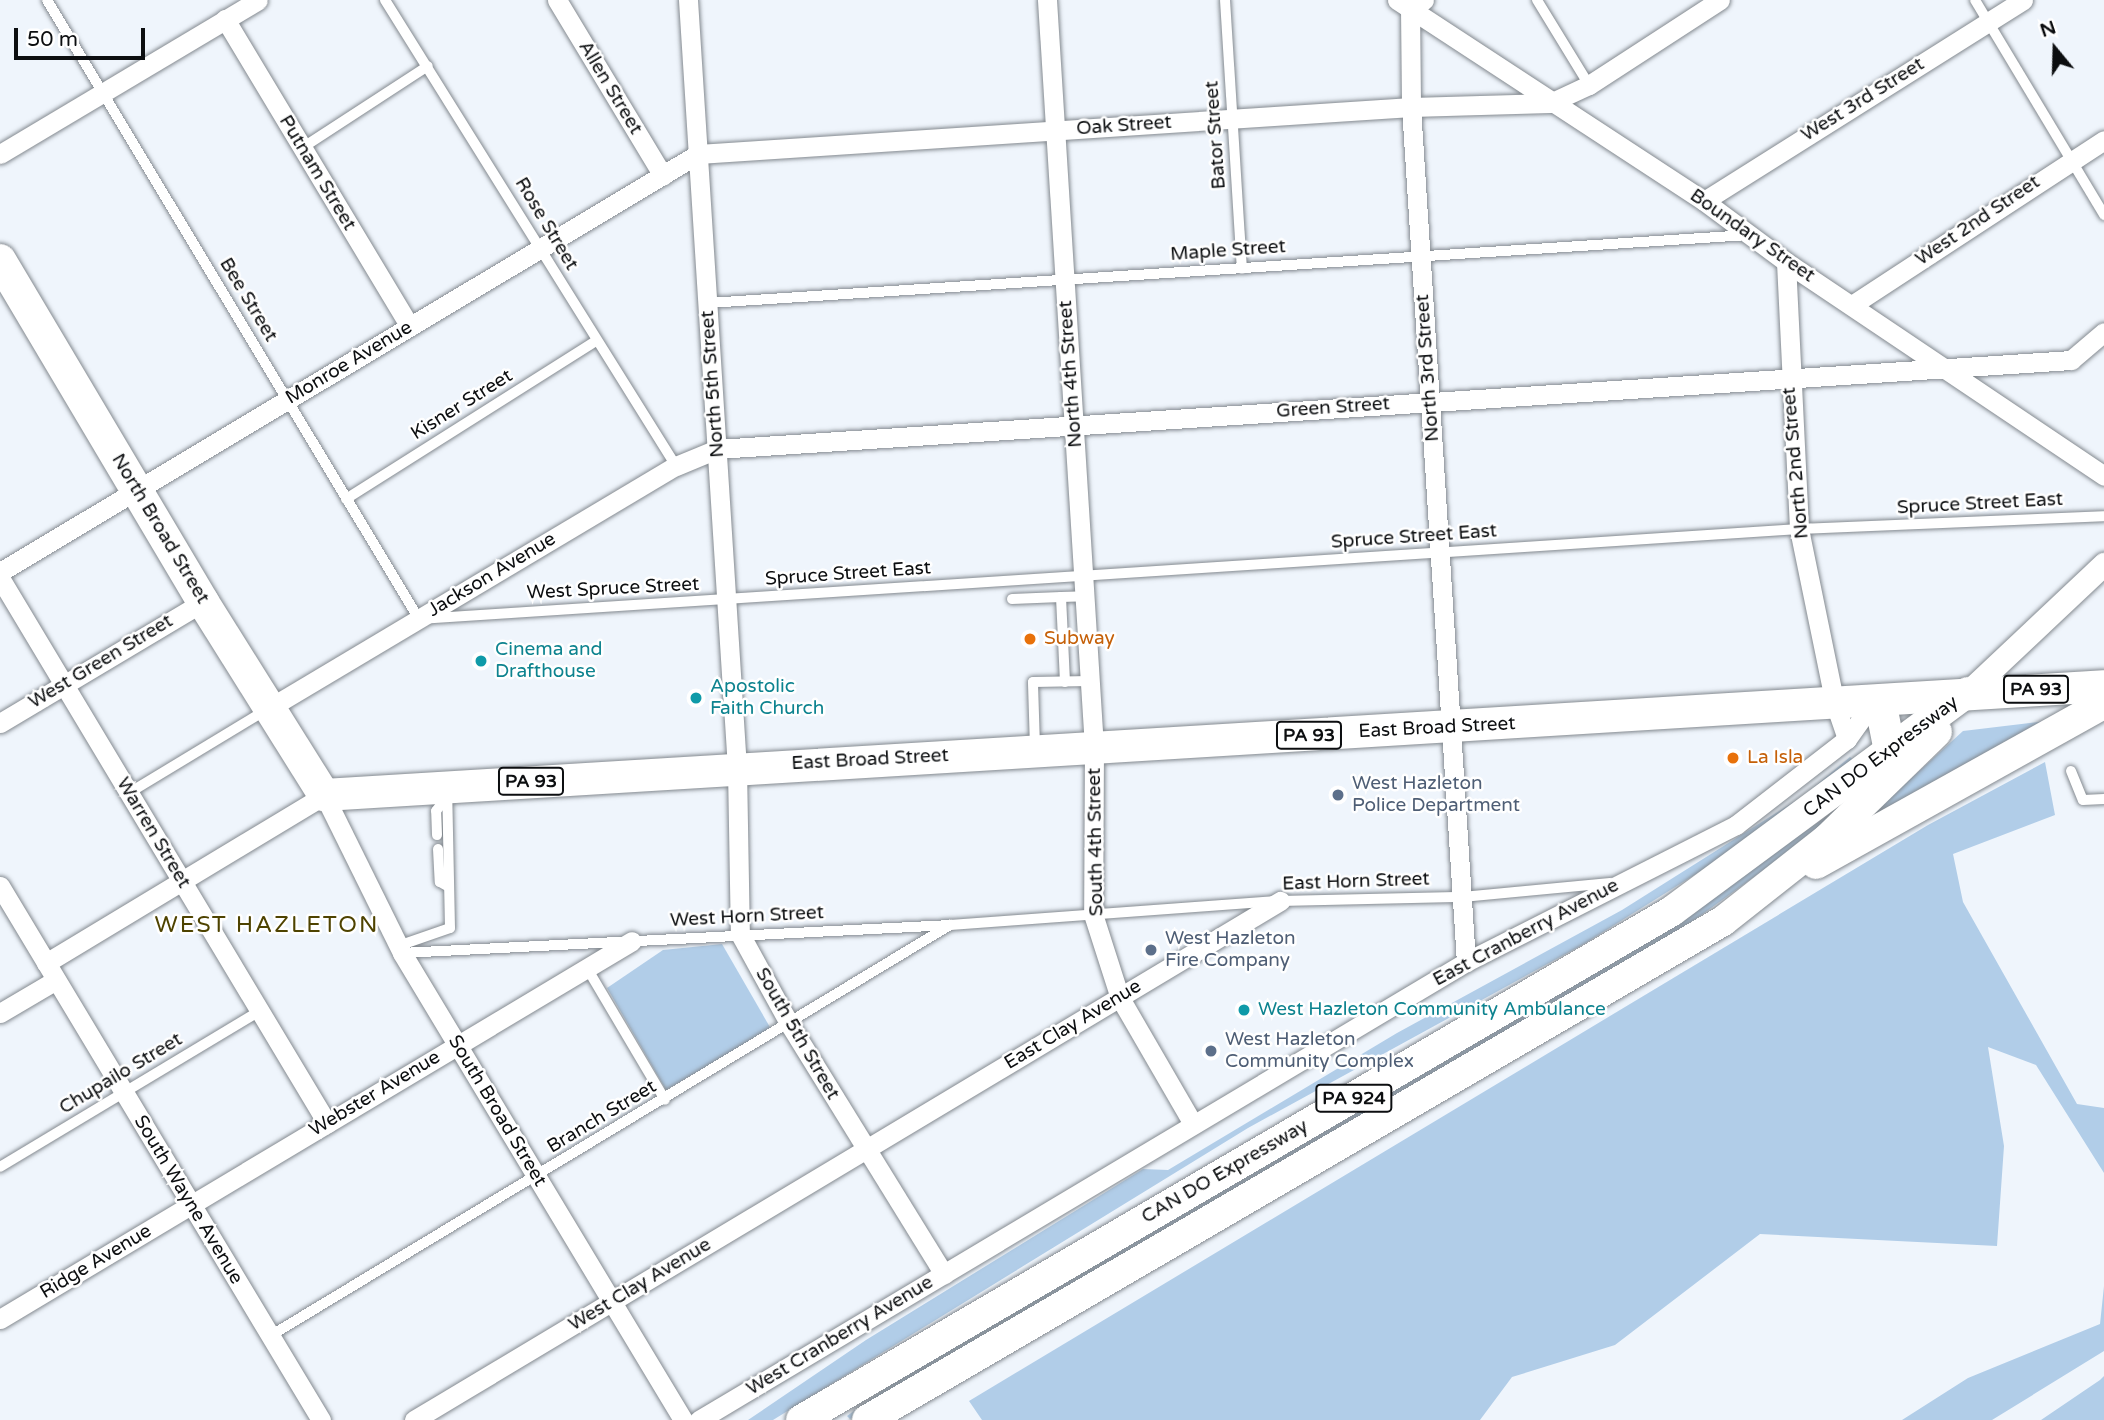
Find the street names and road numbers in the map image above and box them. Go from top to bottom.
street label: Allen Street [573,37,647,139]
street label: West 3rd Street [1797,53,1929,147]
street label: Bator Street [1201,80,1231,190]
street label: Putnam Street [274,111,360,235]
street label: Oak Street [1076,111,1172,141]
street label: West 2nd Street [1911,171,2045,271]
street label: Rose Street [509,173,583,275]
street label: Boundary Street [1685,184,1819,288]
street label: Maple Street [1169,236,1287,266]
street label: Bee Street [214,254,282,346]
street label: North 3rd Street [1411,294,1445,442]
street label: North 4th Street [1054,300,1088,448]
street label: North 5th Street [696,310,730,458]
street label: Monroe Avenue [282,316,416,410]
street label: Kisner Street [407,365,517,445]
street label: North 2nd Street [1778,386,1814,540]
street label: Green Street [1275,393,1391,423]
street label: North Broad Street [106,450,214,608]
street label: Spruce Street East [1896,488,2064,520]
street label: Spruce Street East [1330,520,1498,554]
street label: Jackson Avenue [424,528,560,622]
street label: Spruce Street East [764,557,932,591]
street label: West Spruce Street [526,573,700,605]
street label: West Green Street [25,610,177,714]
road number: PA 93 [2003,674,2069,704]
street label: CAN DO Expressway [1799,691,1963,823]
street label: East Broad Street [1358,712,1516,744]
road number: PA 93 [1276,720,1342,750]
street label: East Broad Street [791,744,949,776]
road number: PA 93 [498,766,564,796]
street label: South 4th Street [1083,768,1109,916]
street label: Warren Street [111,774,195,892]
street label: East Horn Street [1282,868,1430,896]
street label: East Cranberry Avenue [1429,874,1623,992]
street label: West Horn Street [669,902,825,932]
street label: South 5th Street [750,964,844,1104]
street label: East Clay Avenue [1000,975,1146,1075]
street label: Chupailo Street [55,1028,187,1120]
street label: South Broad Street [443,1031,551,1191]
street label: Webster Avenue [306,1046,444,1142]
street label: Branch Street [543,1075,661,1159]
road number: PA 924 [1314,1084,1394,1112]
street label: South Wayne Avenue [129,1111,247,1289]
street label: CAN DO Expressway [1138,1115,1312,1229]
street label: Ridge Avenue [36,1220,156,1304]
street label: West Clay Avenue [565,1234,715,1336]
street label: West Cranberry Avenue [743,1271,937,1401]

